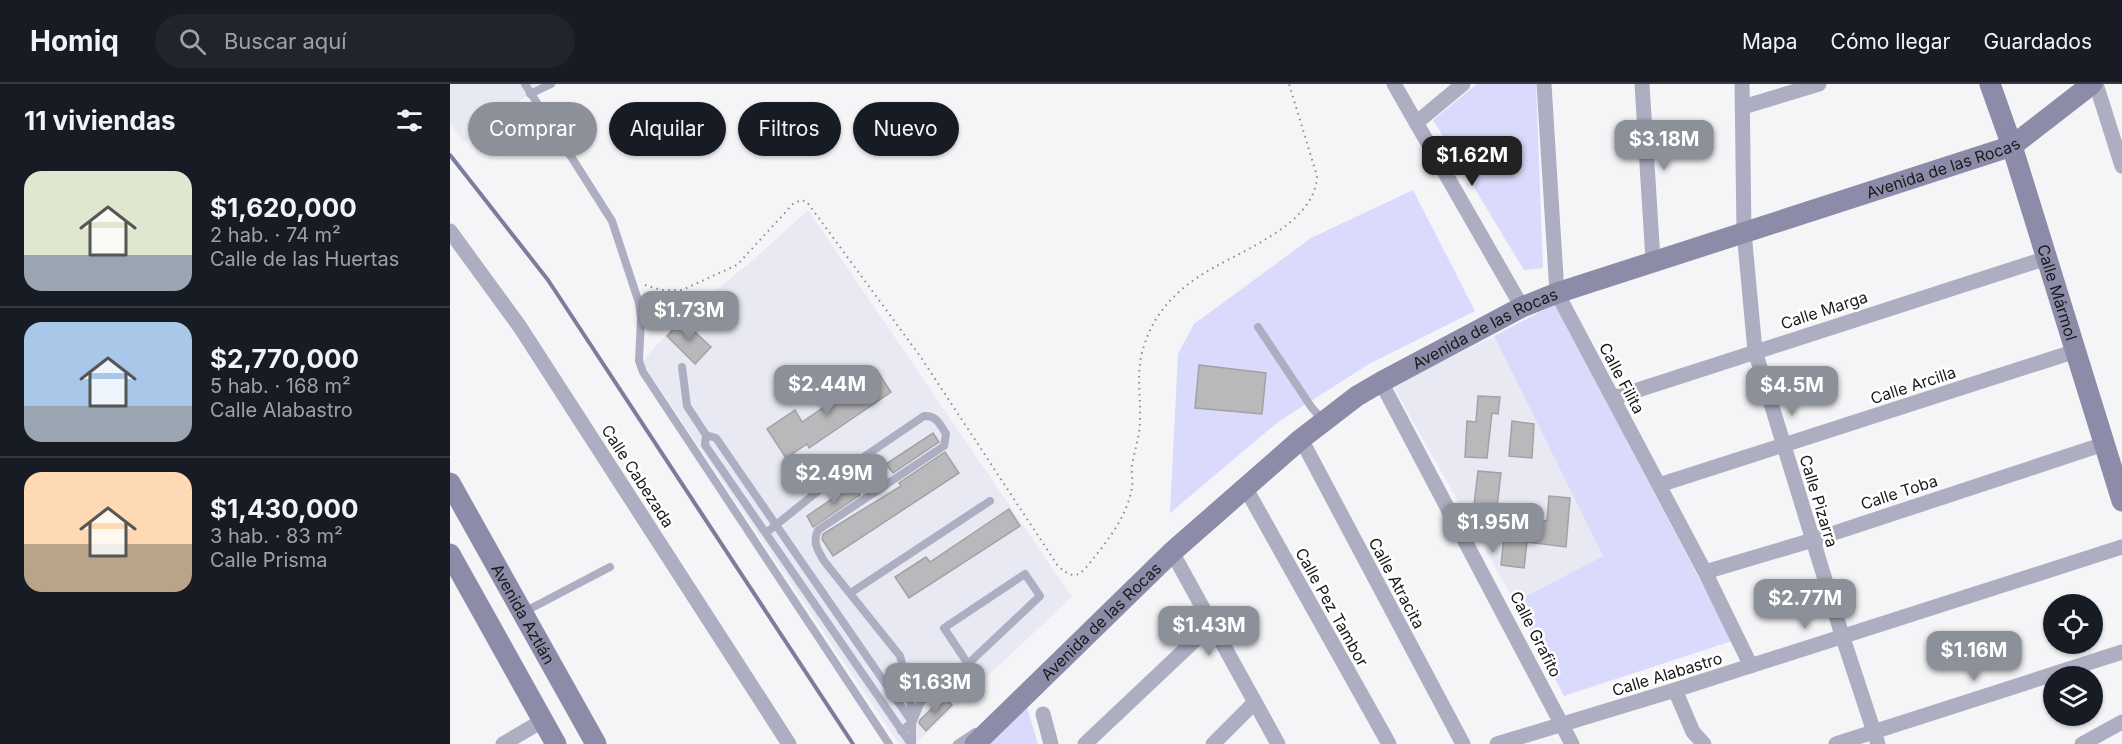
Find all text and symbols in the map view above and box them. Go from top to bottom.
search box [155,14,575,68]
text: Homiq [30,24,119,58]
icon: search [176,25,209,58]
text: Buscar aquí [224,28,347,54]
text: Mapa [1742,29,1798,54]
text: Cómo llegar [1831,29,1950,54]
text: Guardados [1983,29,2092,54]
chip: Comprar [468,102,597,156]
chip: Alquilar [609,102,726,156]
chip: Filtros [738,102,841,156]
chip: Nuevo [853,102,959,156]
icon: filters [393,104,426,137]
text: 11 viviendas [24,105,176,136]
pin: $3.18M [1615,120,1713,171]
text: $3.18M [1629,127,1699,151]
street label: Avenida de las Rocas [1864,133,2024,202]
pin: $1.62M [1423,136,1521,187]
text: $1.62M [1436,143,1508,167]
text: $1,620,000 [210,192,357,223]
icon: home [72,195,144,267]
text: 2 hab. · 74 m² [210,223,341,247]
street label: Calle Mármol [2033,242,2082,343]
text: Calle de las Huertas [210,247,399,271]
street label: Avenida de las Rocas [1409,284,1561,374]
street label: Calle Marga [1778,287,1870,333]
pin: $1.73M [640,291,738,342]
text: $1.73M [654,298,724,322]
street label: Calle Filita [1595,339,1649,417]
text: $2,770,000 [210,343,359,374]
icon: home [72,346,144,418]
street label: Calle Arcilla [1868,362,1958,408]
pin: $2.44M [778,365,876,416]
pin: $4.5M [1750,366,1834,417]
text: $2.44M [788,372,866,396]
text: $4.5M [1760,373,1824,397]
text: 5 hab. · 168 m² [210,374,351,398]
text: Calle Alabastro [210,398,353,422]
street label: Calle Cabezada [597,421,679,531]
street label: Calle Pizarra [1795,452,1843,550]
pin: $2.49M [785,454,883,505]
text: $2.49M [795,461,873,485]
street label: Calle Toba [1858,470,1940,514]
text: $1,430,000 [210,493,359,524]
icon: home [72,496,144,568]
pin: $1.95M [1444,503,1542,554]
text: $1.95M [1457,510,1529,534]
text: 3 hab. · 83 m² [210,524,343,548]
street label: Calle Atracita [1365,534,1429,632]
street label: Calle Pez Tambor [1291,544,1373,670]
text: Calle Prisma [210,548,328,572]
street label: Avenida de las Rocas [1037,558,1165,684]
street label: Avenida Aztlán [487,560,559,668]
pin: $2.77M [1756,579,1854,630]
text: $2.77M [1768,586,1842,610]
street label: Calle Grafito [1506,588,1566,680]
map controls [2043,594,2103,726]
button: locate [2043,594,2103,654]
pin: $1.43M [1160,606,1258,657]
text: $1.43M [1172,613,1246,637]
pin: $1.16M [1925,631,2023,682]
text: $1.16M [1941,638,2007,662]
street label: Calle Alabastro [1610,648,1724,700]
pin: $1.63M [886,663,984,714]
button: layers [2043,666,2103,726]
text: $1.63M [899,670,971,694]

